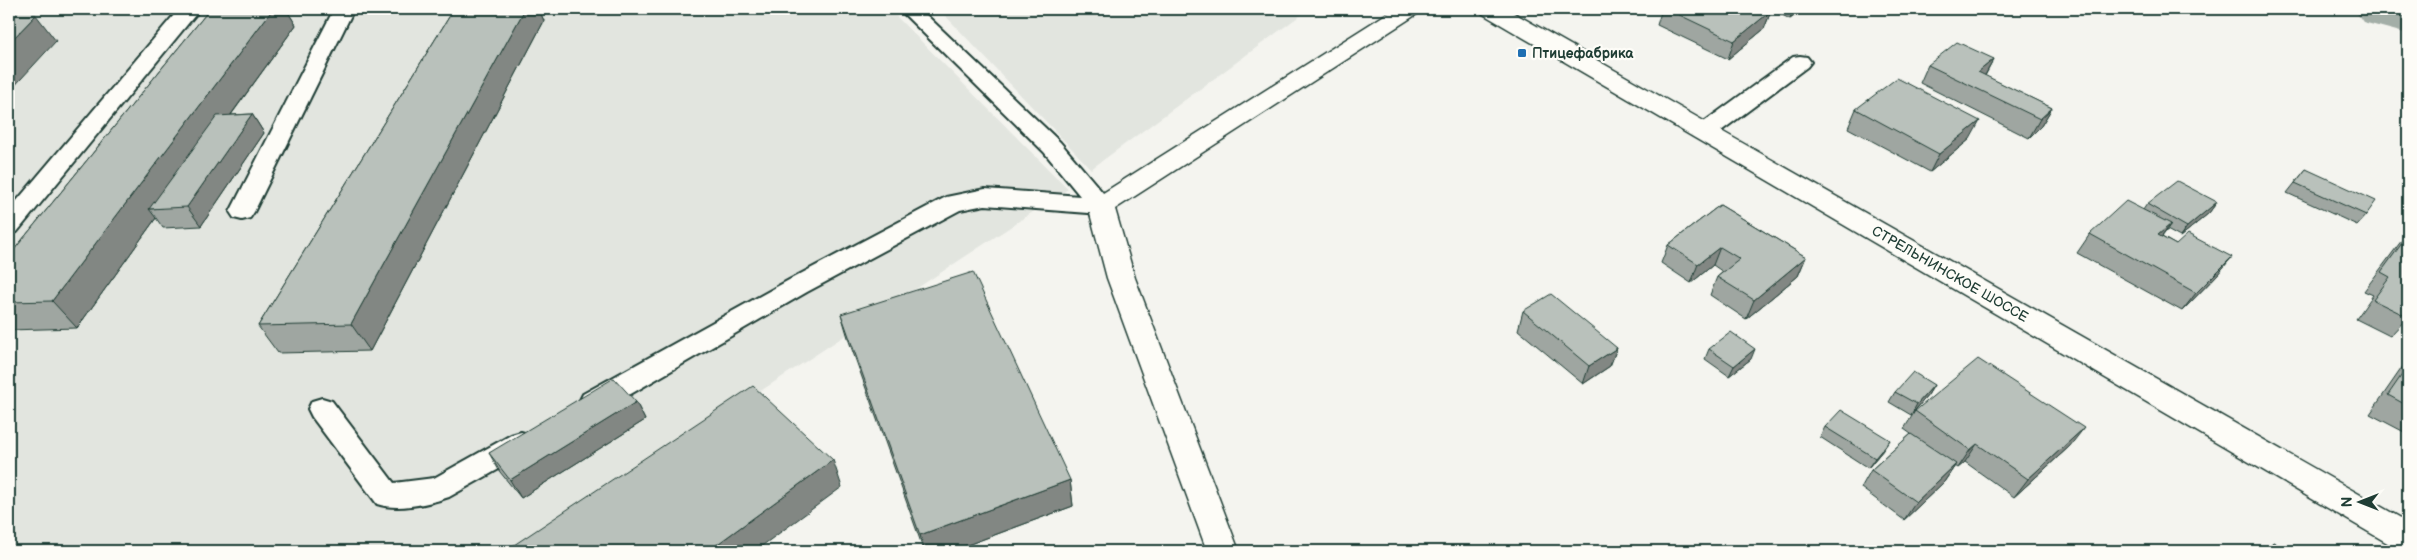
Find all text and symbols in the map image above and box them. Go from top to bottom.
place label: Птицефабрика [1532,45,1634,62]
marker: Птицефабрика [1516,47,1528,59]
street label: СТРЕЛЬНИНСКОЕ ШОССЕ [1869,222,2031,326]
north arrow [2334,478,2384,528]
text: N [2339,497,2356,507]

